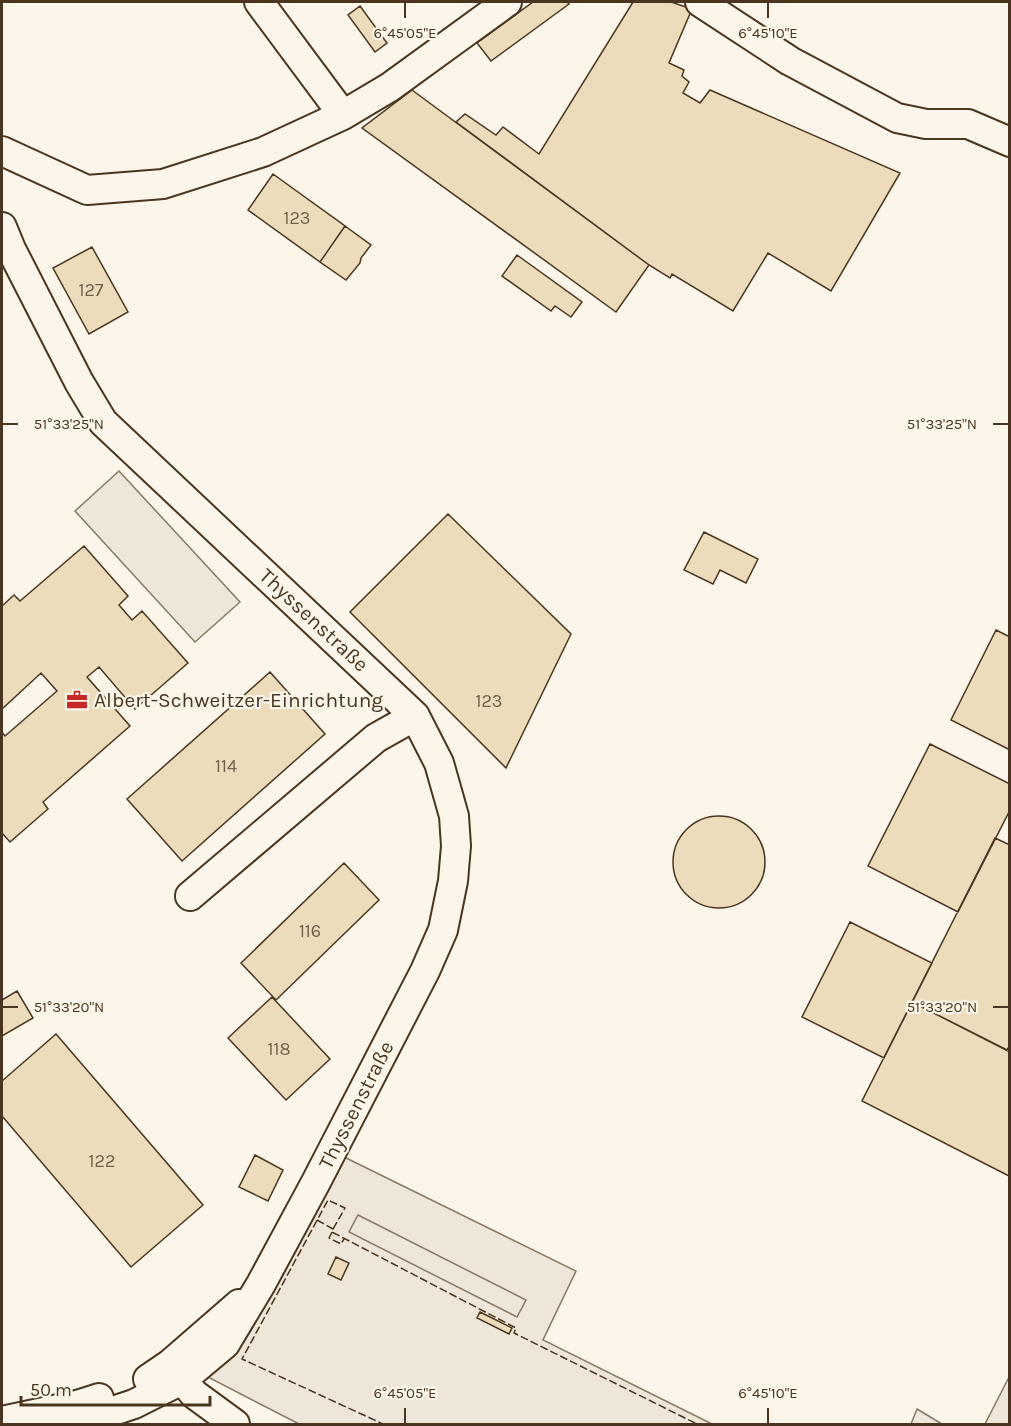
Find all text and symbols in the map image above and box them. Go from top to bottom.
text: 6°45'05"E [374,24,436,42]
text: 6°45'10"E [738,24,798,42]
house number: 123 [283,207,311,229]
house number: 127 [79,279,104,301]
text: 51°33'25"N [34,415,104,433]
text: 51°33'25"N [907,415,977,433]
street label: Thyssenstraße [255,563,373,677]
office icon: Albert-Schweitzer-Einrichtung [65,688,89,712]
place label: Albert-Schweitzer-Einrichtung [94,688,383,712]
house number: 123 [475,690,503,712]
house number: 114 [215,755,237,777]
house number: 116 [299,920,321,942]
text: 51°33'20"N [34,998,104,1016]
text: 51°33'20"N [907,998,977,1016]
street label: Thyssenstraße [313,1037,399,1173]
house number: 118 [268,1038,290,1060]
house number: 122 [89,1150,115,1172]
scale bar [21,1369,210,1407]
text: 50 m [30,1379,72,1401]
text: 6°45'05"E [374,1384,436,1402]
text: 6°45'10"E [738,1384,798,1402]

